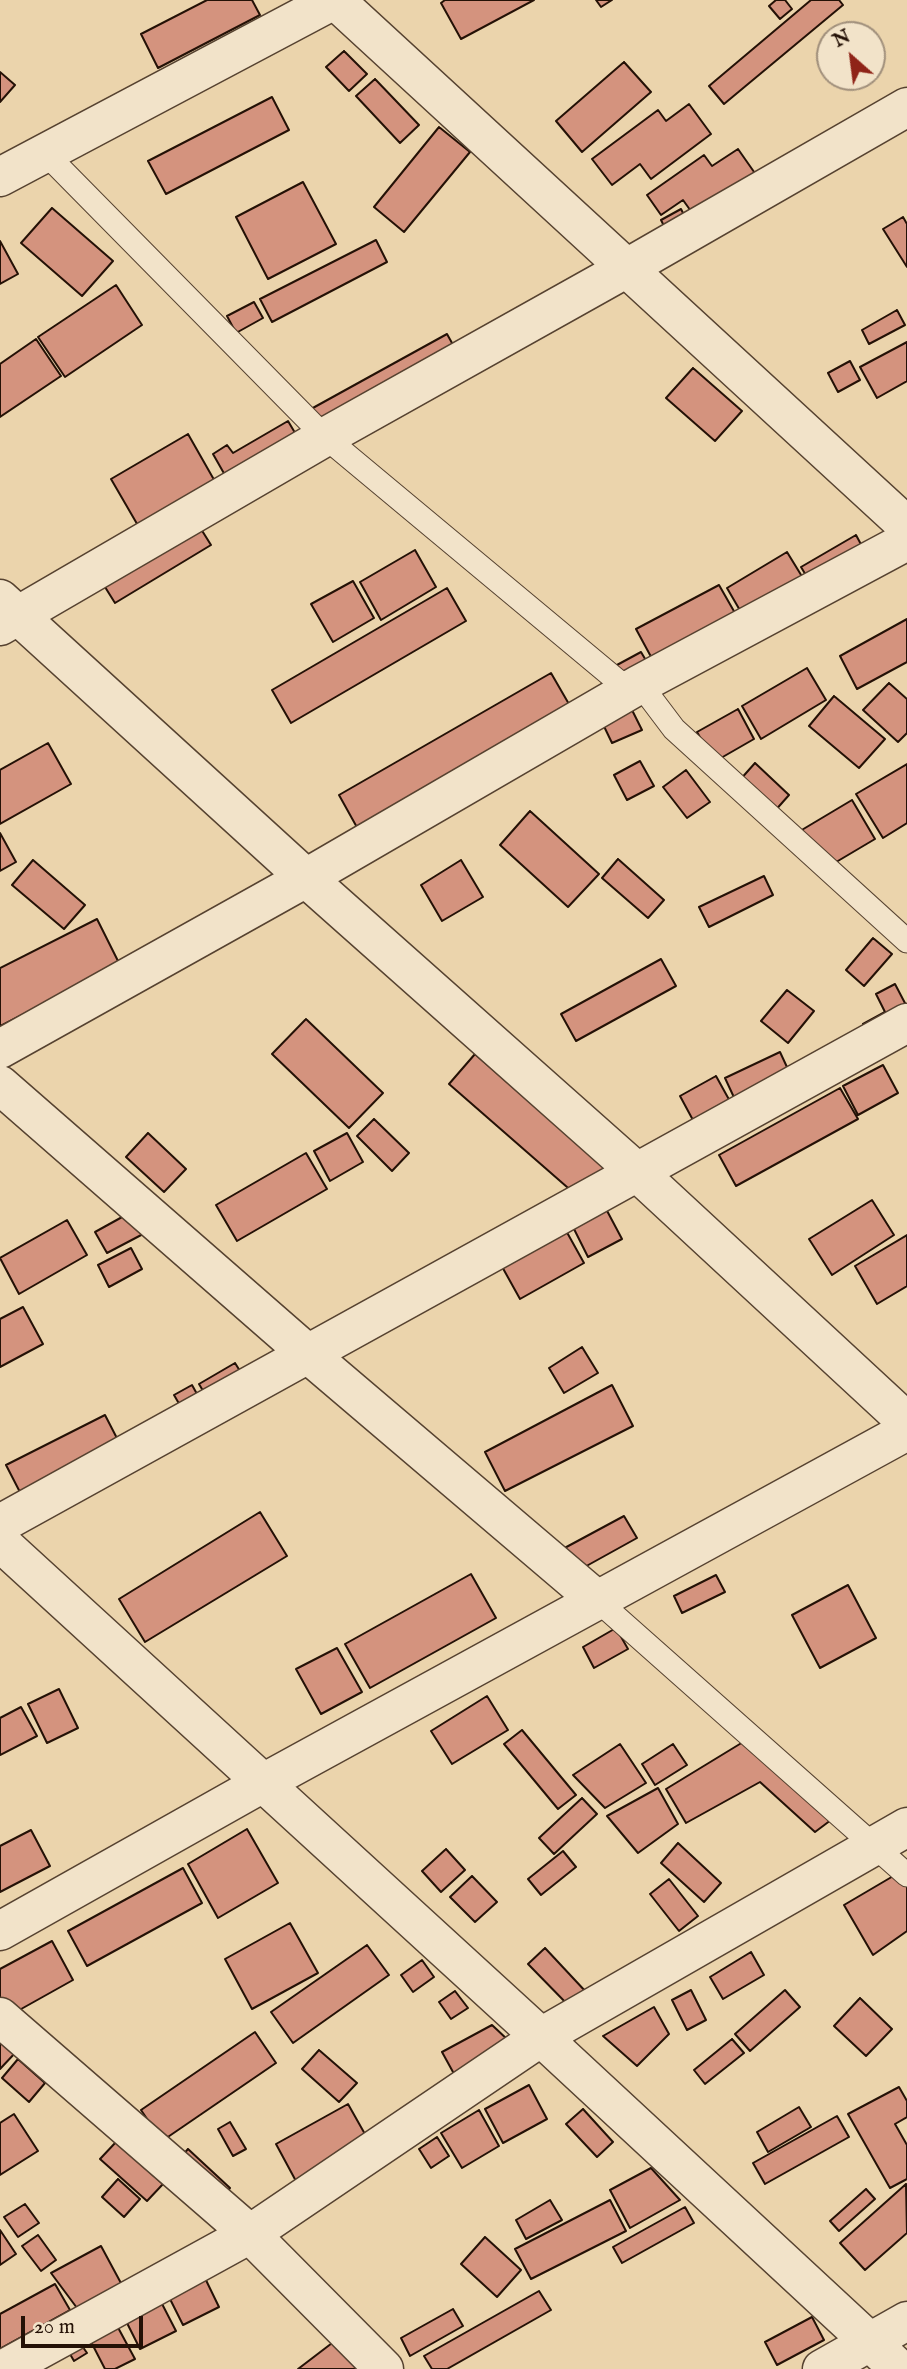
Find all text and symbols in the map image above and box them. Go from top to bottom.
north arrow [816,21,886,91]
text: N [829,25,855,54]
scale bar [24,2302,147,2346]
text: 20 m [34,2314,75,2341]

